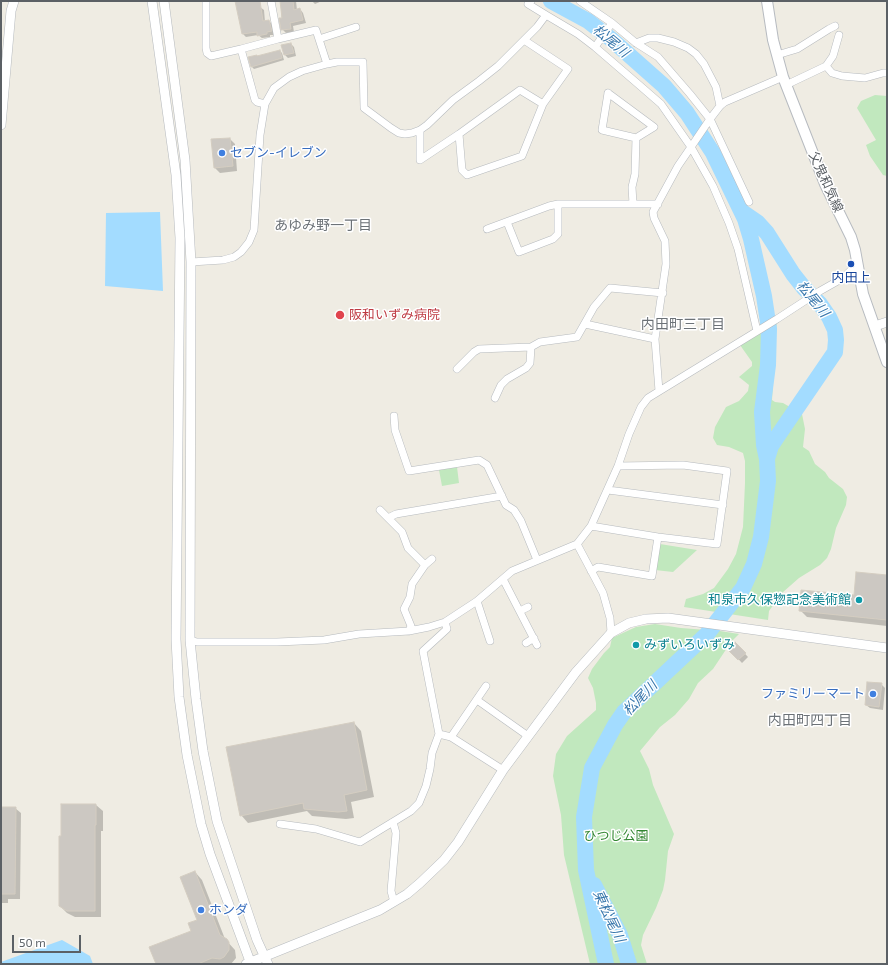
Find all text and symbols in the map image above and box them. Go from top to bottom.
water label: 松尾川 [590,21,632,61]
place label: セブン-イレブン [230,145,327,161]
marker: セブン-イレブン [217,148,227,158]
street label: 父鬼和気線 [806,149,846,215]
district label: あゆみ野一丁目 [274,217,372,233]
marker: 内田上 [846,259,856,269]
place label: 内田上 [832,270,870,286]
water label: 松尾川 [793,277,833,321]
place label: 阪和いずみ病院 [349,307,440,323]
marker: 阪和いずみ病院 [334,309,346,321]
district label: 内田町三丁目 [641,316,725,332]
place label: 和泉市久保惣記念美術館 [708,592,851,608]
marker: 和泉市久保惣記念美術館 [854,595,864,605]
place label: みずいろいずみ [644,637,735,653]
marker: みずいろいずみ [631,640,641,650]
water label: 松尾川 [619,677,661,719]
place label: ファミリーマート [761,686,865,702]
marker: ファミリーマート [868,689,878,699]
district label: 内田町四丁目 [768,712,852,728]
park label: ひつじ公園 [584,828,648,844]
water label: 東松尾川 [590,887,628,945]
place label: ホンダ [209,902,248,918]
marker: ホンダ [196,905,206,915]
scale bar [14,927,83,953]
text: 50 m [19,935,46,949]

